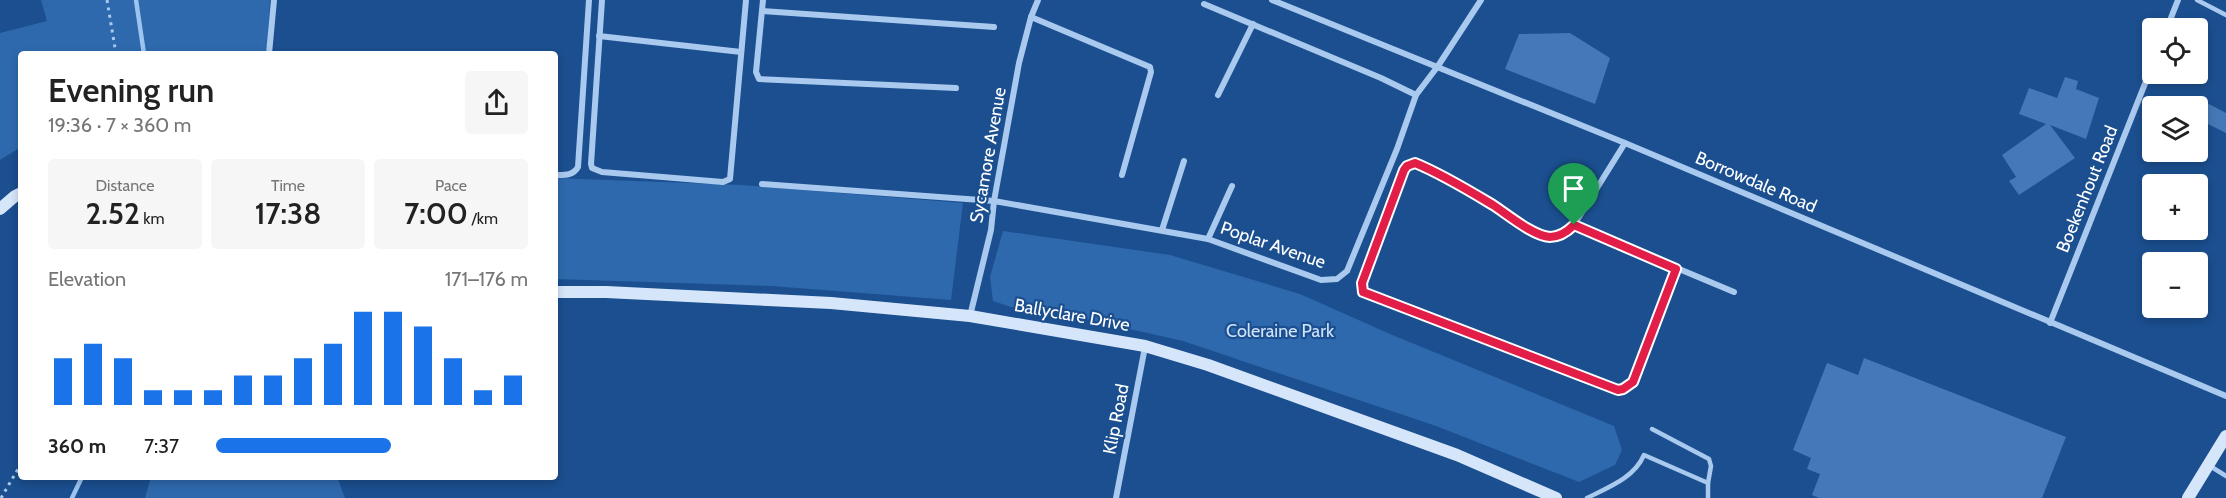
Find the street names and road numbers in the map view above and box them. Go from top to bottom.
street label: Sycamore Avenue [965,85,1011,225]
street label: Boekenhout Road [2052,122,2122,256]
street label: Borrowdale Road [1692,147,1820,217]
street label: Poplar Avenue [1218,217,1328,273]
street label: Ballyclare Drive [1013,294,1131,336]
street label: Klip Road [1098,382,1134,456]

